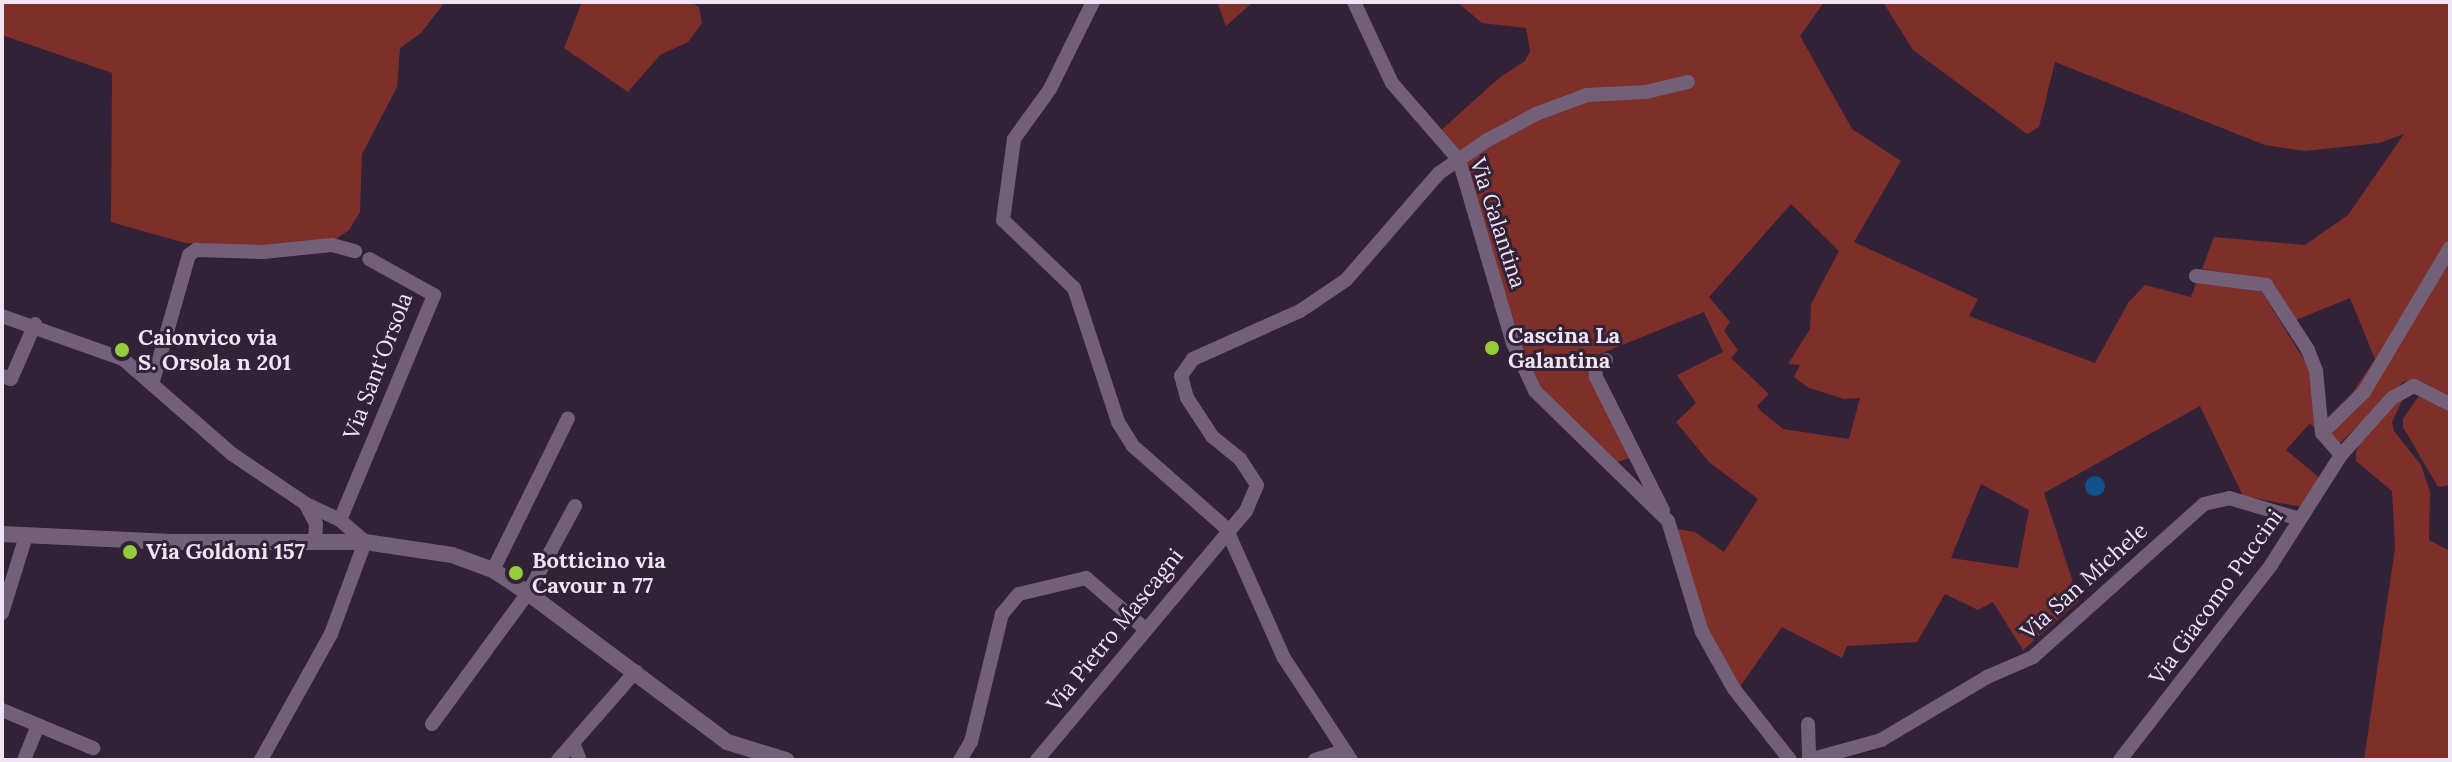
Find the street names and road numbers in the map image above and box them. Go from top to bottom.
street label: Via Galantina [1465,155,1531,291]
street label: Via Sant'Orsola [338,289,418,443]
street label: Via Giacomo Puccini [2144,504,2288,690]
street label: Via San Michele [2015,517,2153,645]
street label: Via Pietro Mascagni [1041,543,1189,717]

